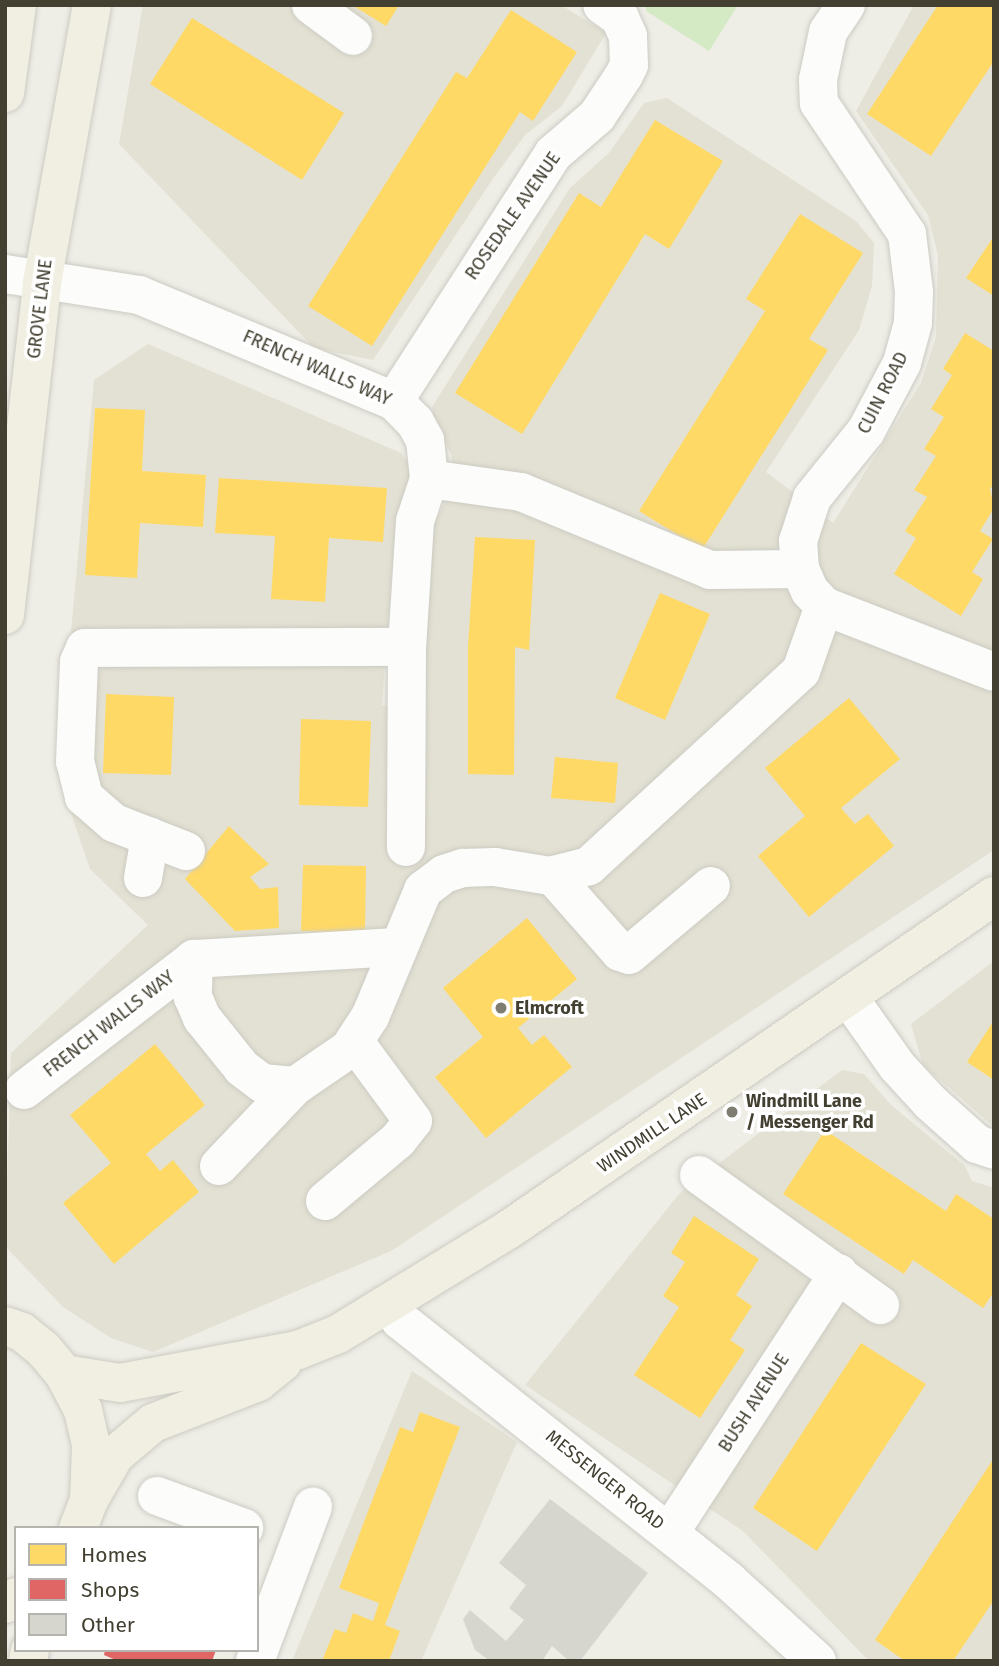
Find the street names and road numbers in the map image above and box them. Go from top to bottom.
street label: ROSEDALE AVENUE [461,148,565,284]
street label: GROVE LANE [23,258,57,360]
street label: FRENCH WALLS WAY [239,326,395,410]
street label: CUIN ROAD [853,348,913,438]
street label: FRENCH WALLS WAY [39,966,179,1082]
street label: WINDMILL LANE [593,1088,711,1178]
street label: BUSH AVENUE [714,1350,794,1456]
street label: MESSENGER ROAD [541,1426,669,1534]

